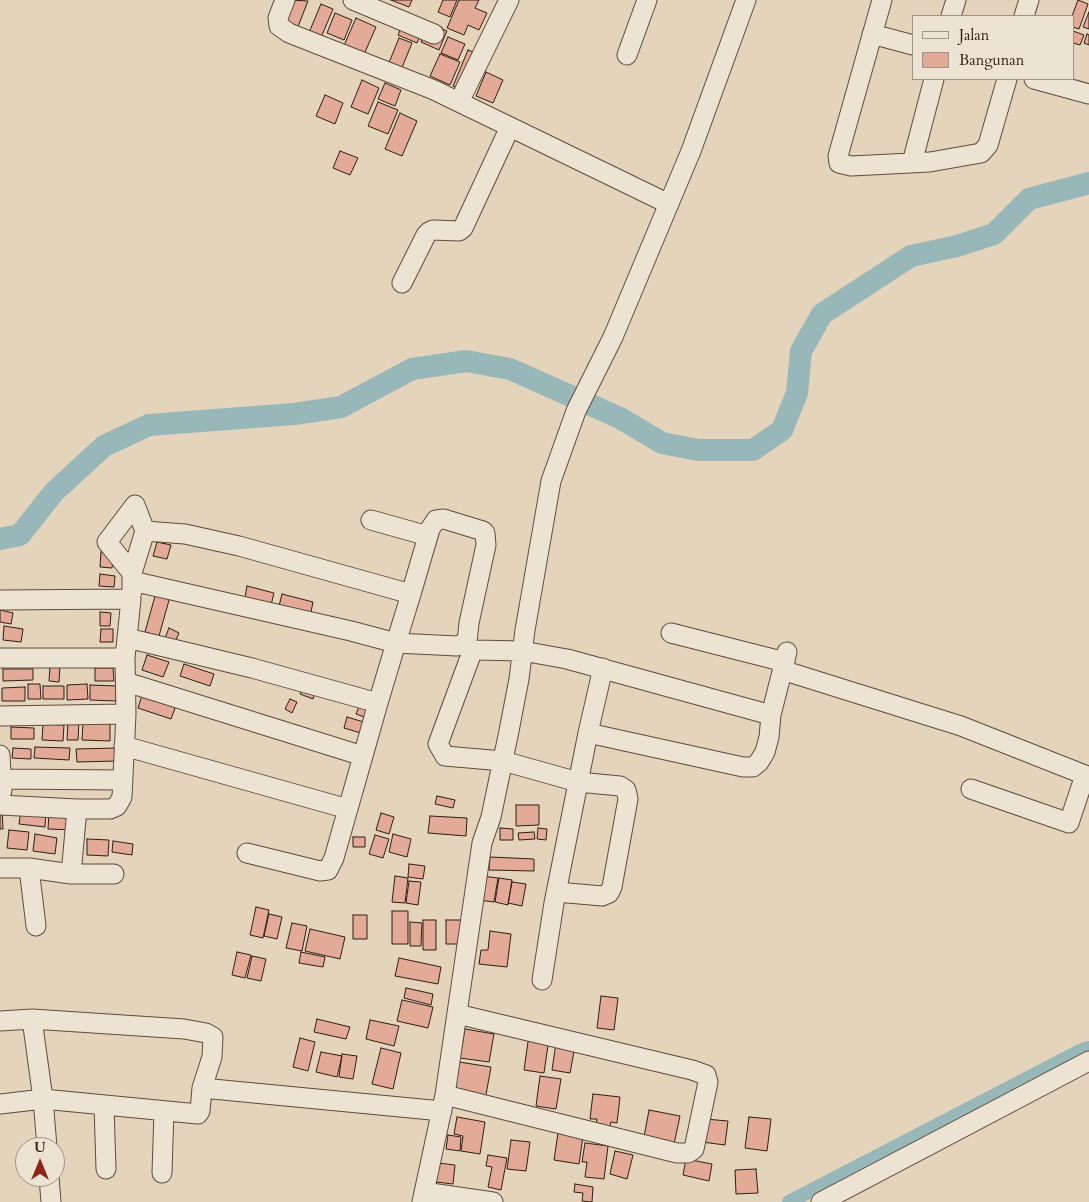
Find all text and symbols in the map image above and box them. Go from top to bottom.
legend [912,15,1074,80]
text: Jalan [959,25,989,45]
text: Bangunan [959,50,1024,70]
north arrow [15,1137,65,1187]
text: U [34,1138,46,1157]

